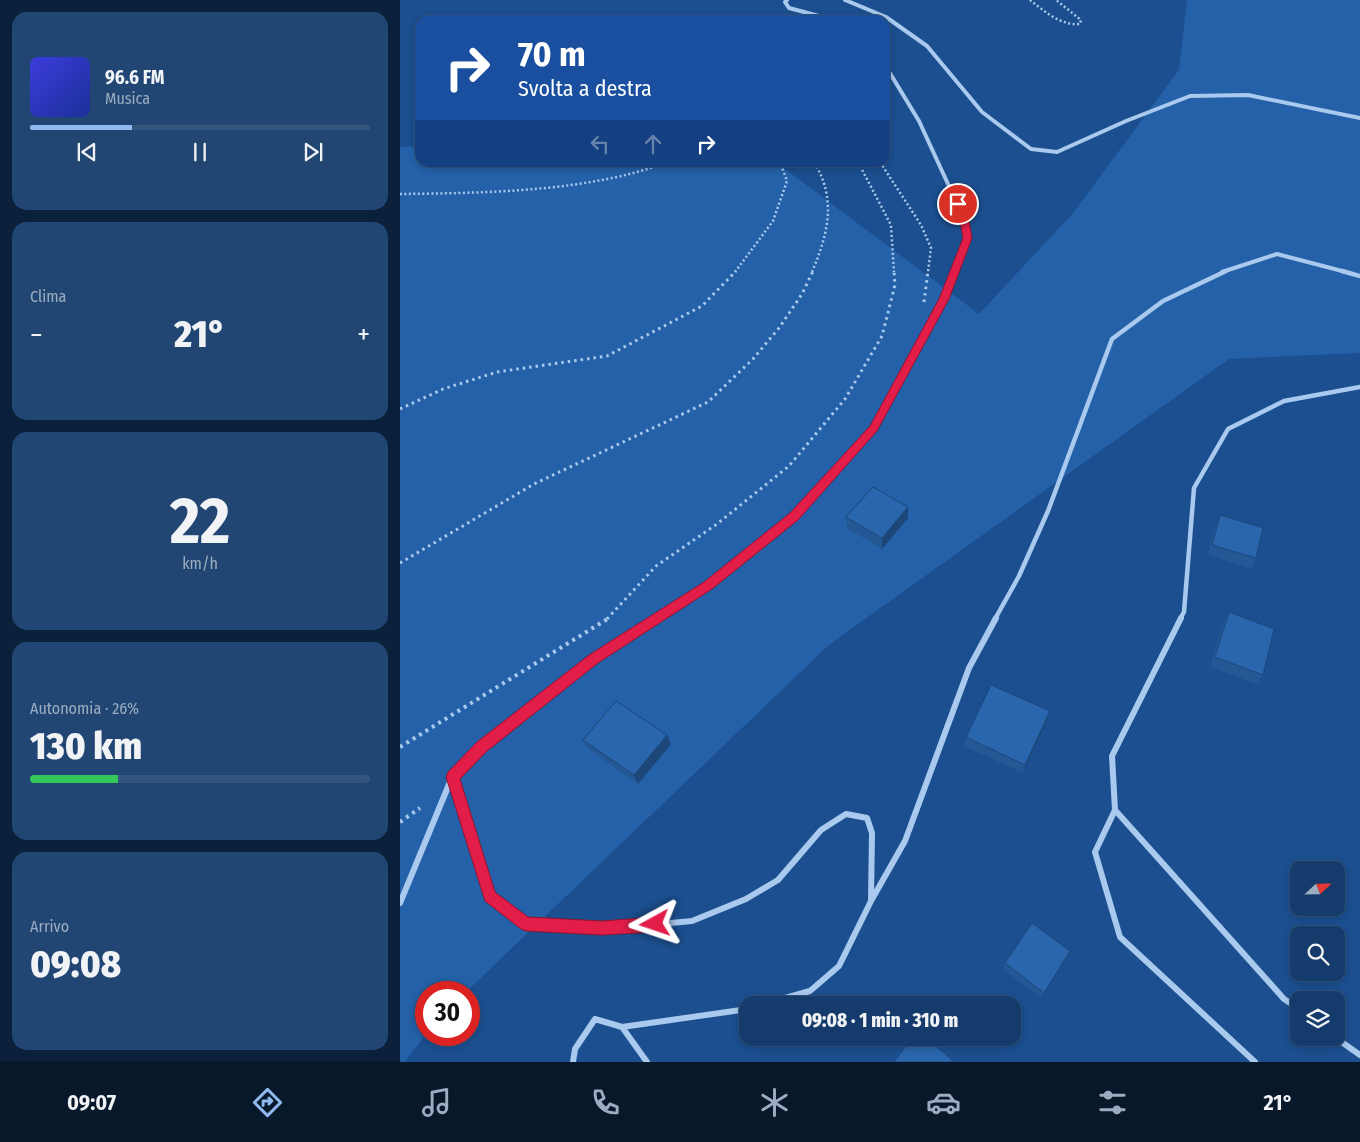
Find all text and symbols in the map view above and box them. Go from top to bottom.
text: 70 m [518,33,586,75]
icon: right [435,35,500,100]
text: 96.6 FM [105,66,164,89]
text: Svolta a destra [518,75,652,102]
text: Musica [105,89,150,108]
icon: left [586,130,614,158]
icon: ahead [639,130,667,158]
icon: right [692,130,720,158]
icon: previous [73,138,101,166]
icon: pause [186,138,214,166]
icon: next [299,138,327,166]
pin [937,183,979,225]
icon: arrive [944,190,972,218]
text: Clima [30,287,66,306]
text: 21° [174,311,226,357]
text: − [30,318,43,351]
text: + [357,318,370,351]
text: 22 [170,482,230,560]
text: km/h [182,554,218,573]
text: Autonomia · 26% [30,699,139,718]
text: 130 km [30,723,142,769]
north arrow [1290,861,1345,916]
map controls [1290,861,1345,1046]
position arrow [628,897,680,949]
text: Arrivo [30,917,69,936]
button: search [1290,926,1345,981]
text: 09:08 [30,941,121,987]
speed limit sign: 30 [415,981,480,1046]
button: layers [1290,991,1345,1046]
text: 09:08 · 1 min · 310 m [802,1009,958,1032]
icon: directions [250,1085,285,1120]
icon: music [419,1085,454,1120]
icon: phone [588,1085,623,1120]
icon: climate [757,1085,792,1120]
icon: car [926,1085,961,1120]
icon: filters [1095,1085,1130,1120]
text: 09:07 [67,1089,116,1116]
text: 21° [1264,1089,1293,1116]

